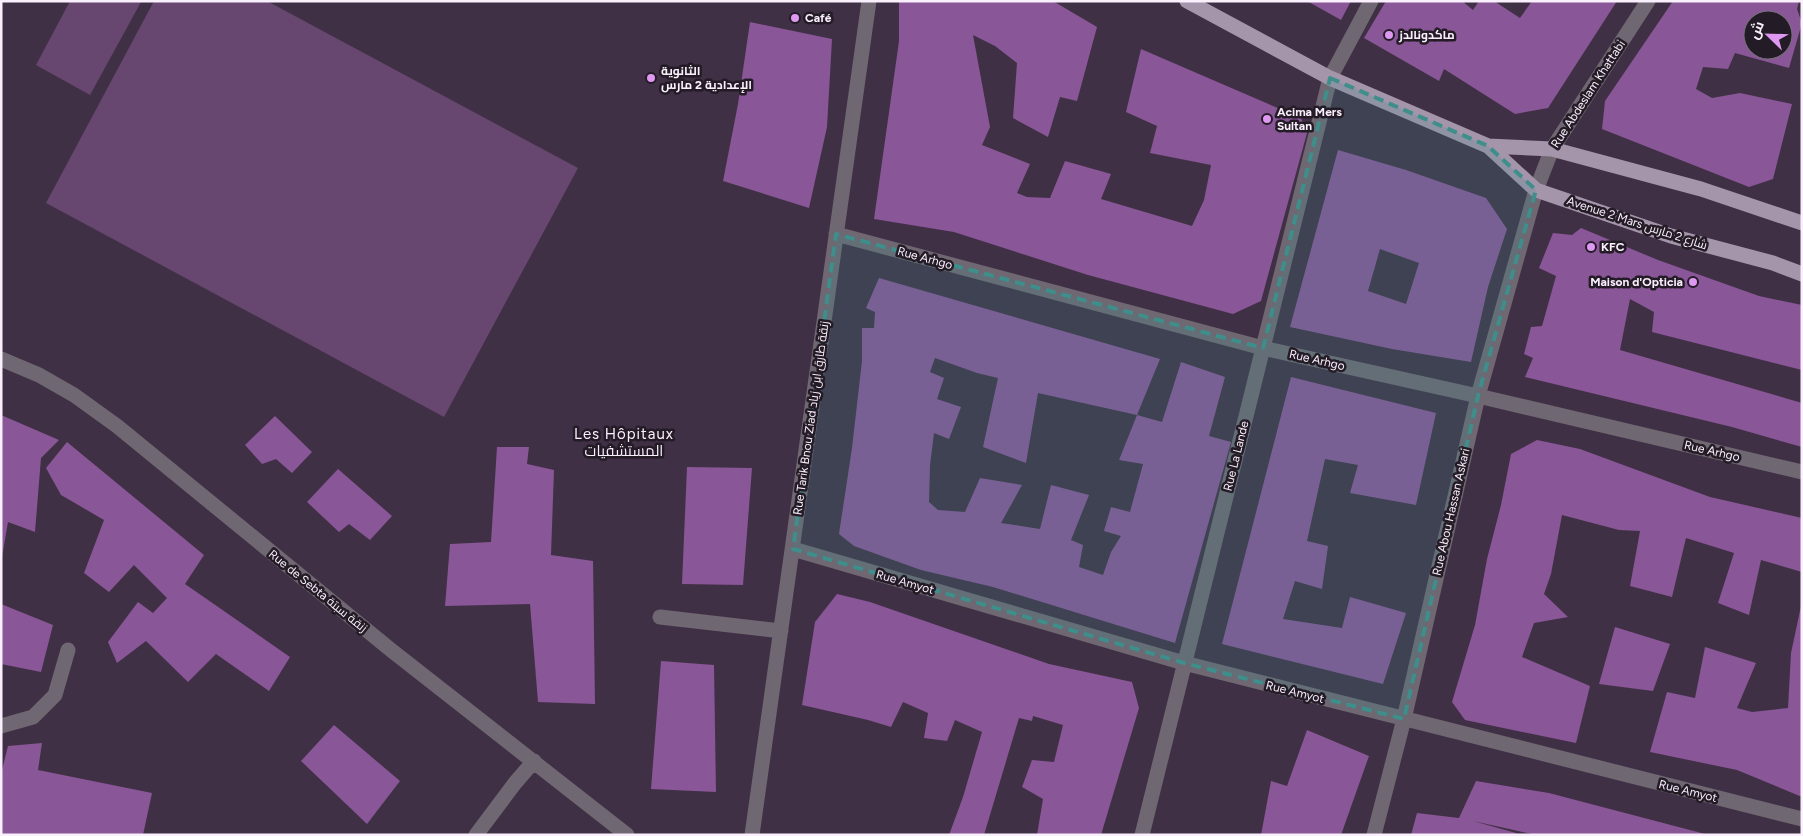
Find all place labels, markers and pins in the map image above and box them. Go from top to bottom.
place label: Café [805,11,832,25]
marker: Café [789,12,801,24]
place label: ماكدونالدز [1398,28,1455,43]
marker: ماكدونالدز [1383,29,1395,41]
place label: الثانوية الإعدادية 2 مارس [661,64,752,93]
marker: الثانوية الإعدادية 2 مارس [645,72,657,84]
place label: Acima Mers Sultan [1277,105,1342,133]
marker: Acima Mers Sultan [1261,113,1273,125]
place label: KFC [1601,240,1625,254]
marker: KFC [1585,241,1597,253]
place label: Maison d'Opticia [1590,275,1683,289]
marker: Maison d'Opticia [1687,276,1699,288]

